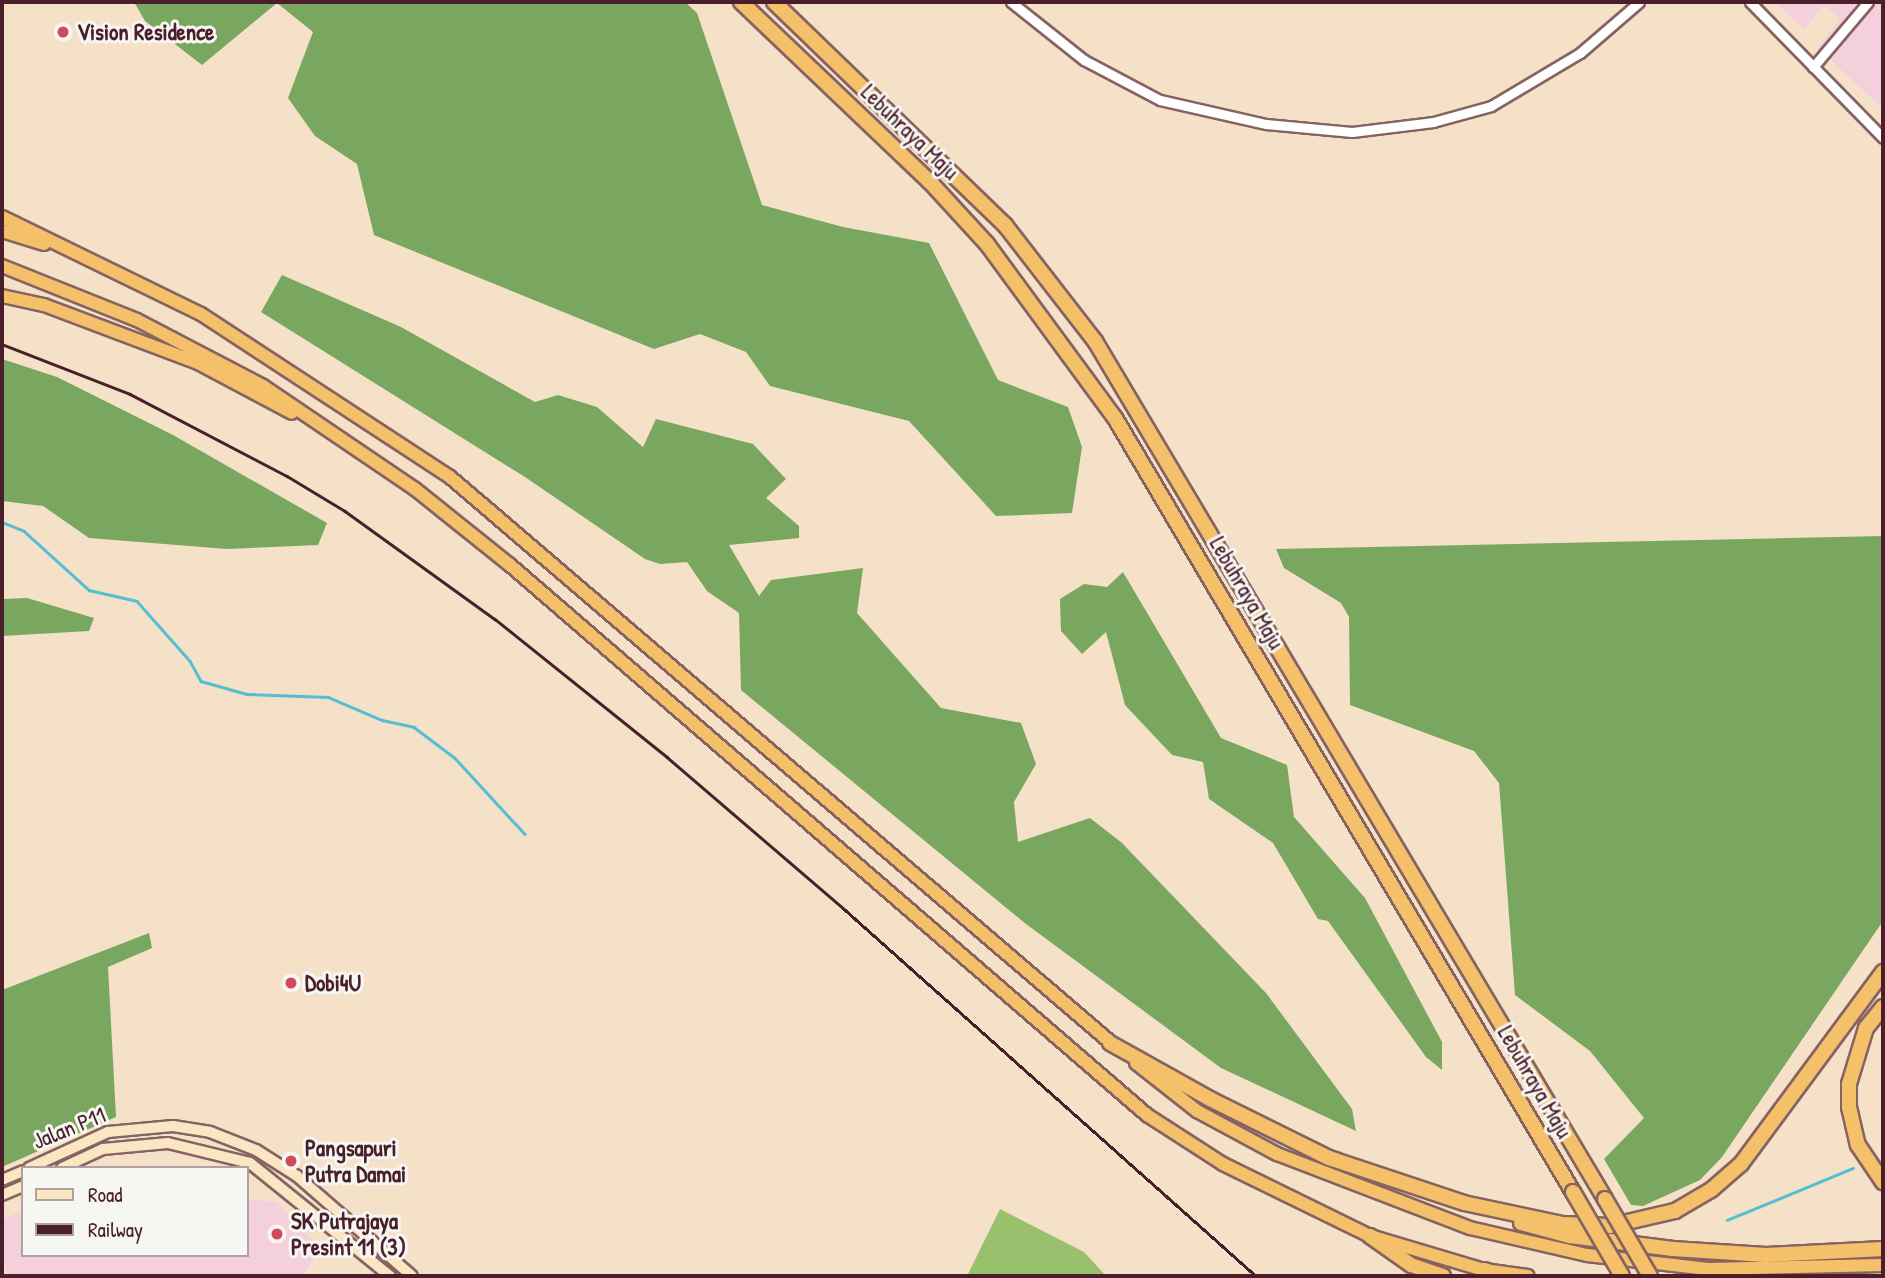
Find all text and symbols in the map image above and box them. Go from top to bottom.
place label: Vision Residence [77,18,214,46]
marker: Vision Residence [55,24,71,40]
street label: Lebuhraya Maju [855,79,965,185]
street label: Lebuhraya Maju [1204,532,1290,654]
place label: Dobi4U [305,969,361,997]
marker: Dobi4U [283,975,299,991]
street label: Lebuhraya Maju [1492,1021,1578,1143]
street label: Jalan P11 [29,1101,109,1155]
place label: Pangsapuri Putra Damai [305,1134,406,1188]
marker: Pangsapuri Putra Damai [283,1153,299,1169]
legend [21,1166,248,1257]
text: Road [88,1180,122,1209]
place label: SK Putrajaya Presint 11 (3) [291,1207,406,1261]
text: Railway [88,1215,143,1244]
marker: SK Putrajaya Presint 11 (3) [269,1226,285,1242]

